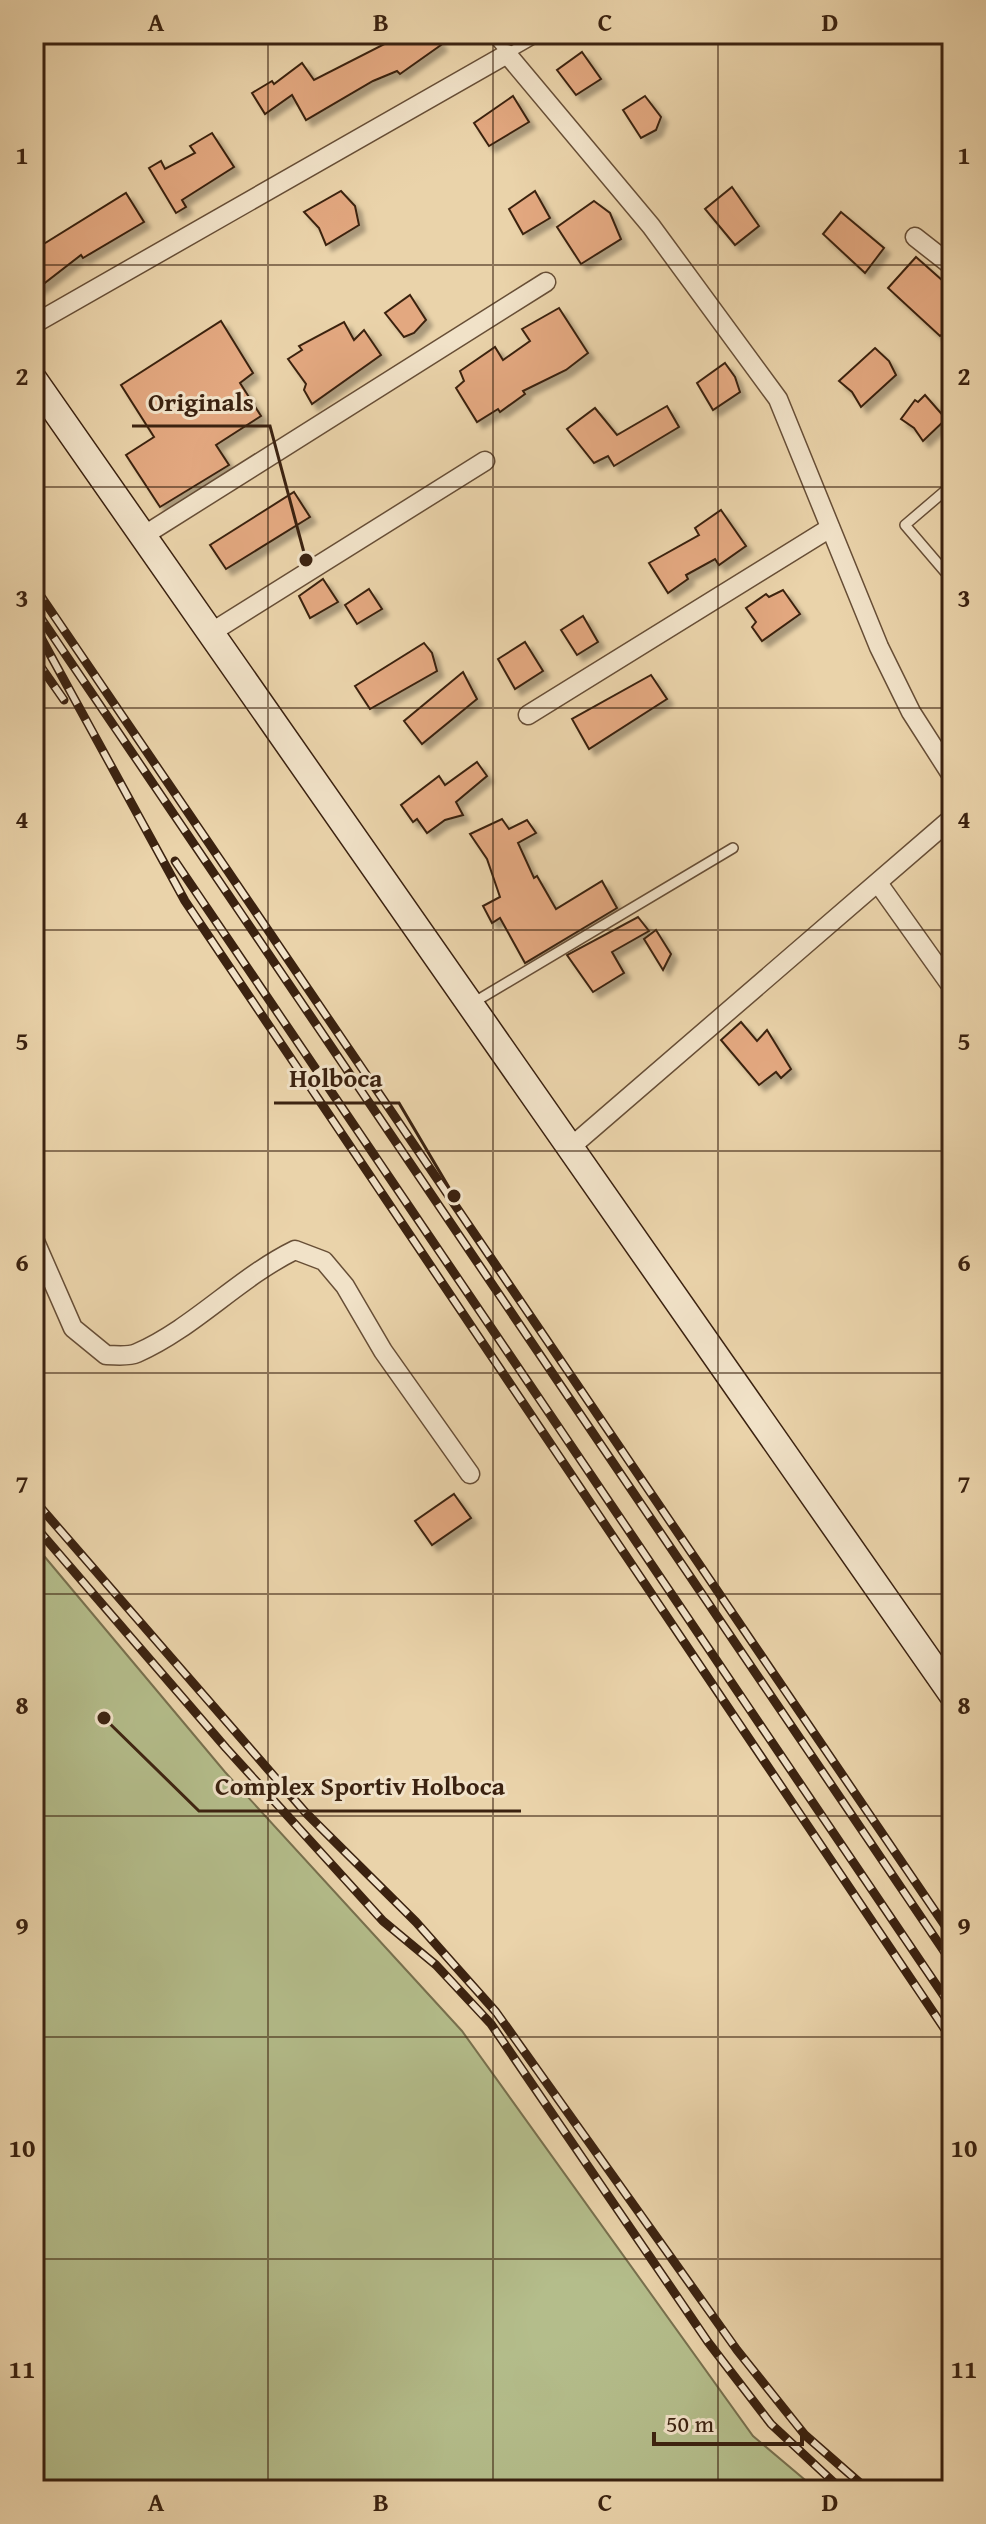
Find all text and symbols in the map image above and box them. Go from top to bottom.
text: A [148,2,165,41]
text: B [373,2,389,41]
text: C [598,2,612,41]
text: D [822,2,838,41]
text: 1 [15,135,29,174]
text: 1 [957,135,971,174]
text: 2 [15,356,29,395]
text: 2 [957,356,971,395]
callout: Originals [132,376,270,426]
text: Originals [148,382,254,421]
text: 3 [15,578,29,617]
text: 3 [957,578,971,617]
text: 4 [15,799,29,838]
text: 4 [957,799,971,838]
text: 5 [15,1021,29,1060]
text: 5 [957,1021,971,1060]
callout: Holboca [274,1053,399,1103]
text: Holboca [289,1058,383,1097]
text: 6 [15,1242,29,1281]
text: 6 [957,1242,971,1281]
text: 7 [15,1464,29,1503]
text: 7 [957,1464,971,1503]
text: 8 [15,1685,29,1724]
text: 8 [957,1685,971,1724]
callout: Complex Sportiv Holboca [199,1761,521,1811]
text: Complex Sportiv Holboca [215,1766,506,1805]
text: 9 [15,1906,29,1945]
text: 9 [957,1906,971,1945]
text: 10 [9,2128,35,2167]
text: 10 [951,2128,977,2167]
text: 11 [9,2349,35,2388]
text: 11 [951,2349,977,2388]
scale bar [654,2396,802,2446]
text: 50 m [666,2406,714,2441]
text: A [148,2482,165,2521]
text: B [373,2482,389,2521]
text: C [598,2482,612,2521]
text: D [822,2482,838,2521]

